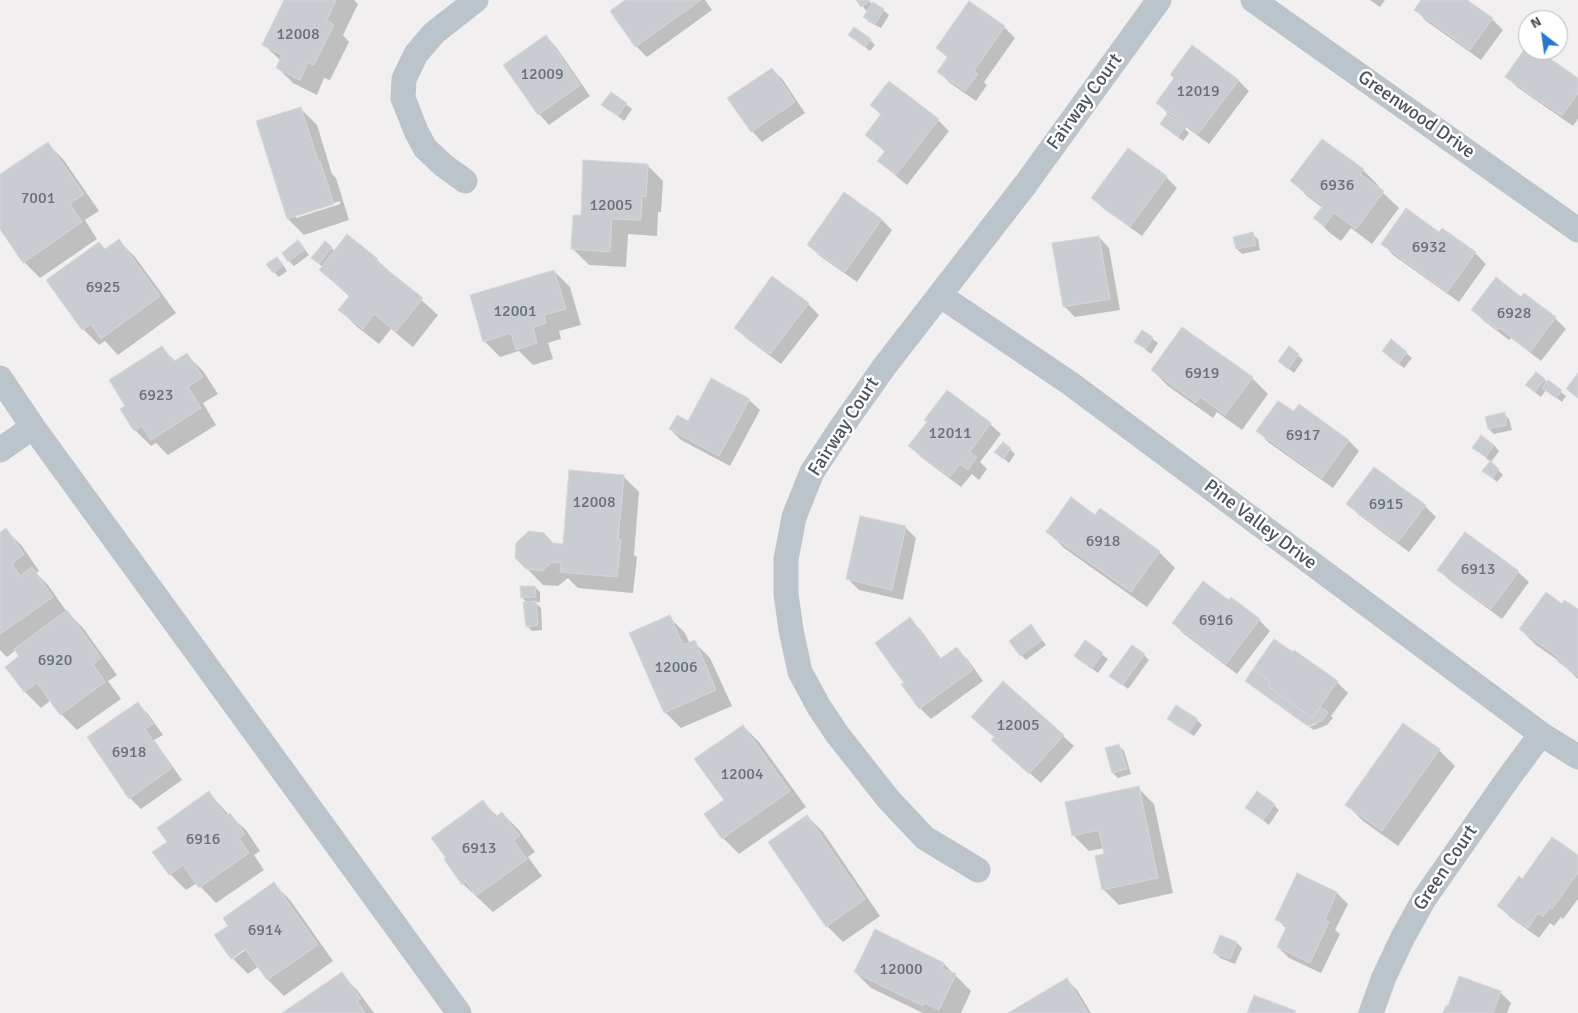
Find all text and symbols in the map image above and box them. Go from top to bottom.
north arrow [1518,10,1568,60]
text: N [1527,13,1544,32]
house number: 12008 [276,25,320,45]
street label: Fairway Court [1043,50,1127,154]
house number: 12009 [520,65,564,85]
street label: Greenwood Drive [1353,66,1479,164]
house number: 12019 [1176,82,1220,102]
house number: 6936 [1320,176,1354,196]
house number: 7001 [21,189,55,209]
house number: 12005 [589,196,633,216]
house number: 6932 [1412,238,1446,258]
house number: 6925 [86,278,120,298]
house number: 12001 [493,302,537,322]
house number: 6928 [1497,304,1531,324]
house number: 6919 [1185,364,1219,384]
street label: Fairway Court [804,373,884,481]
house number: 6923 [139,386,173,406]
house number: 12011 [928,424,972,444]
house number: 6917 [1286,426,1320,446]
street label: Pine Valley Drive [1199,475,1321,575]
house number: 12008 [572,493,616,513]
house number: 6915 [1369,495,1403,515]
house number: 6918 [1086,532,1120,552]
house number: 6913 [1461,560,1495,580]
house number: 6916 [1199,611,1233,631]
house number: 6920 [38,651,72,671]
house number: 12006 [654,658,698,678]
house number: 12005 [996,716,1040,736]
house number: 6918 [112,743,146,763]
house number: 12004 [720,765,764,785]
street label: Green Court [1409,821,1483,915]
house number: 6916 [186,830,220,850]
house number: 6913 [462,839,496,859]
house number: 6914 [248,921,282,941]
house number: 12000 [879,960,923,980]

